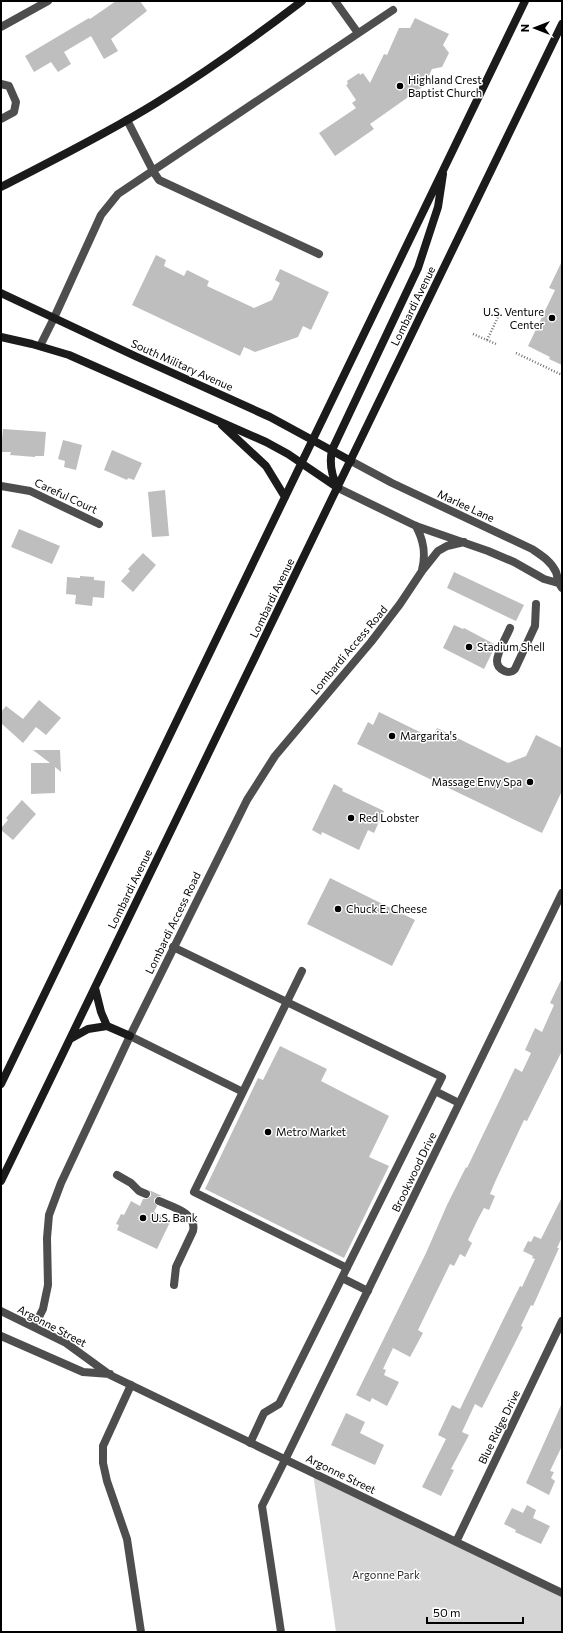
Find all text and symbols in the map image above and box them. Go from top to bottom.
north arrow [515,8,555,48]
text: N [518,24,531,32]
place label: Highland Crest Baptist Church [408,73,482,99]
marker: Highland Crest Baptist Church [395,81,405,91]
street label: Lombardi Avenue [388,264,438,348]
place label: U.S. Venture Center [483,305,545,331]
marker: U.S. Venture Center [547,313,557,323]
street label: South Military Avenue [129,336,235,393]
street label: Careful Court [33,475,100,516]
street label: Marlee Lane [436,487,497,524]
street label: Lombardi Avenue [247,556,297,640]
street label: Lombardi Access Road [308,603,390,697]
place label: Stadium Shell [477,640,545,653]
marker: Stadium Shell [464,642,474,652]
place label: Margarita's [400,729,457,742]
marker: Margarita's [387,731,397,741]
place label: Massage Envy Spa [431,775,522,788]
marker: Massage Envy Spa [525,777,535,787]
place label: Red Lobster [359,811,420,824]
marker: Red Lobster [346,813,356,823]
street label: Lombardi Avenue [105,847,155,931]
street label: Lombardi Access Road [142,870,203,976]
place label: Chuck E. Cheese [346,902,427,915]
marker: Chuck E. Cheese [333,904,343,914]
place label: Metro Market [276,1125,347,1138]
marker: Metro Market [263,1127,273,1137]
street label: Brookwood Drive [389,1130,439,1214]
place label: U.S. Bank [151,1211,198,1224]
marker: U.S. Bank [138,1213,148,1223]
street label: Argonne Street [16,1302,89,1349]
street label: Blue Ridge Drive [475,1387,522,1466]
street label: Argonne Street [304,1451,379,1496]
park label: Argonne Park [352,1568,420,1581]
scale bar [427,1599,523,1625]
text: 50 m [433,1605,461,1619]

